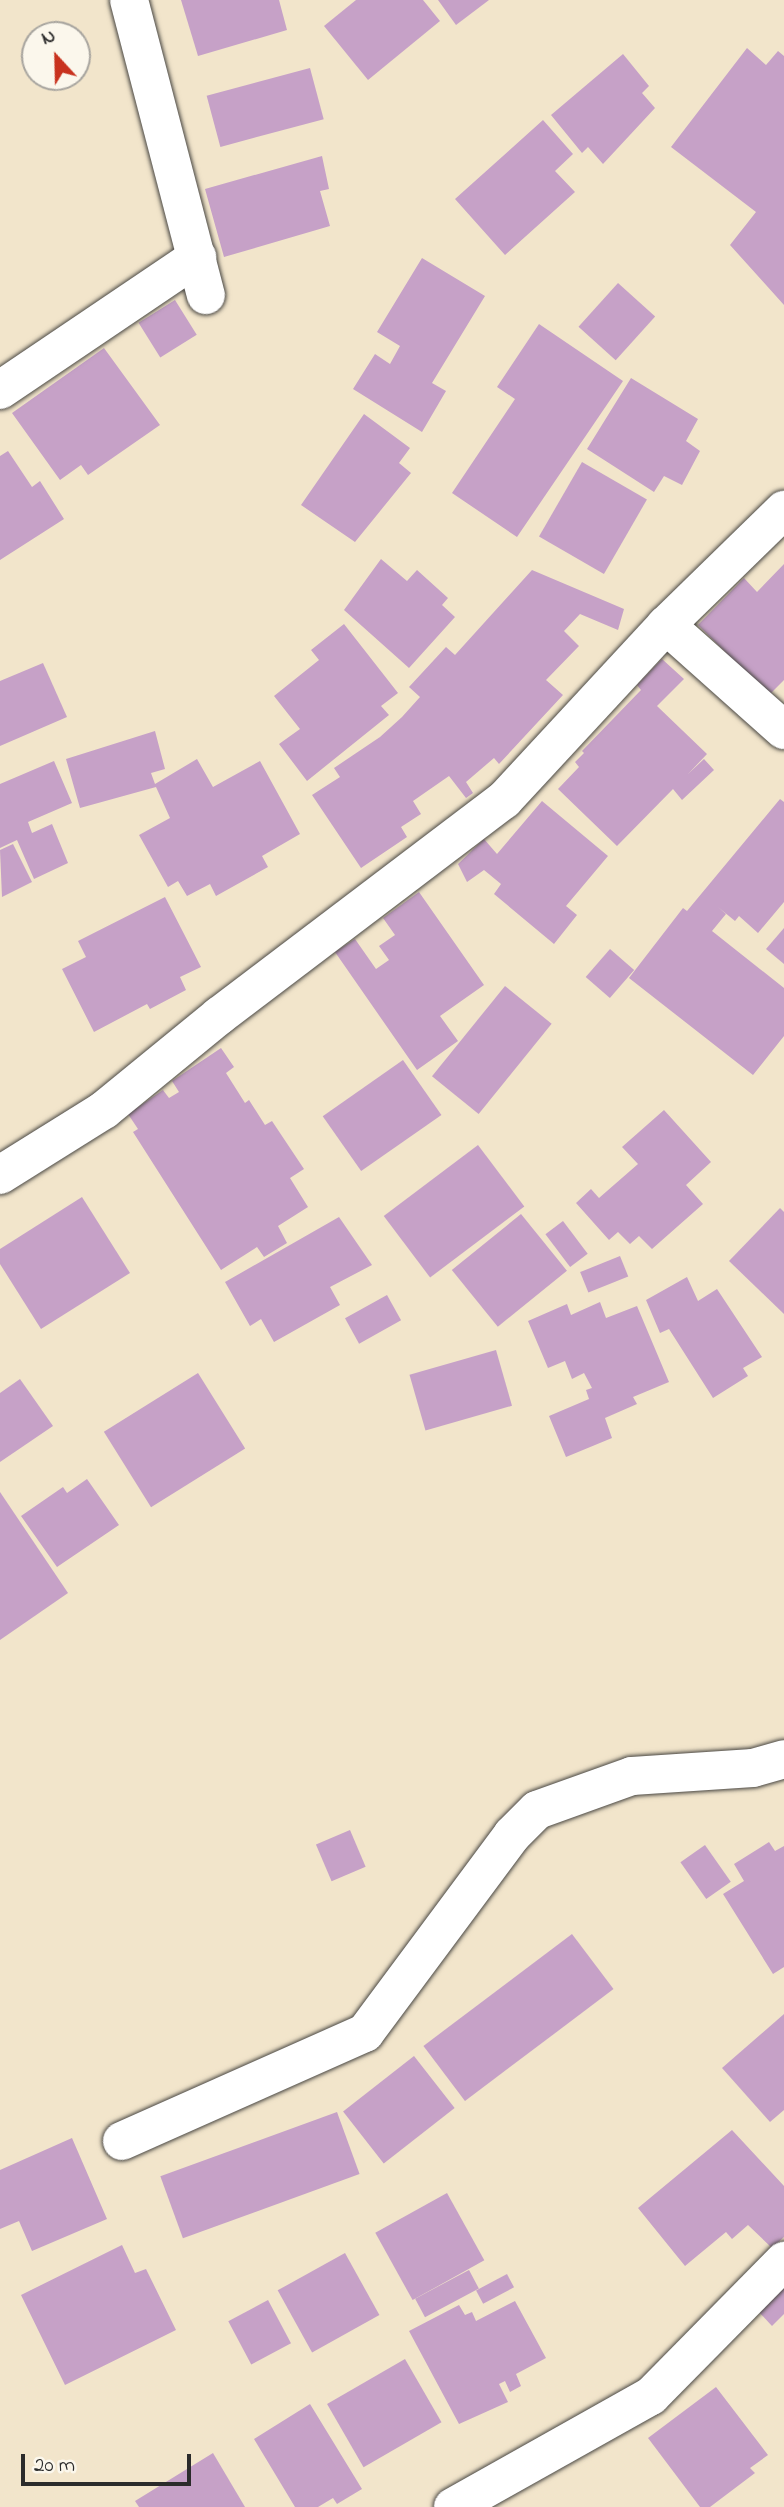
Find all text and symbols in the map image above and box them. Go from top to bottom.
north arrow [21,21,91,91]
text: N [38,23,60,53]
scale bar [24,2440,194,2484]
text: 20 m [34,2451,75,2481]

